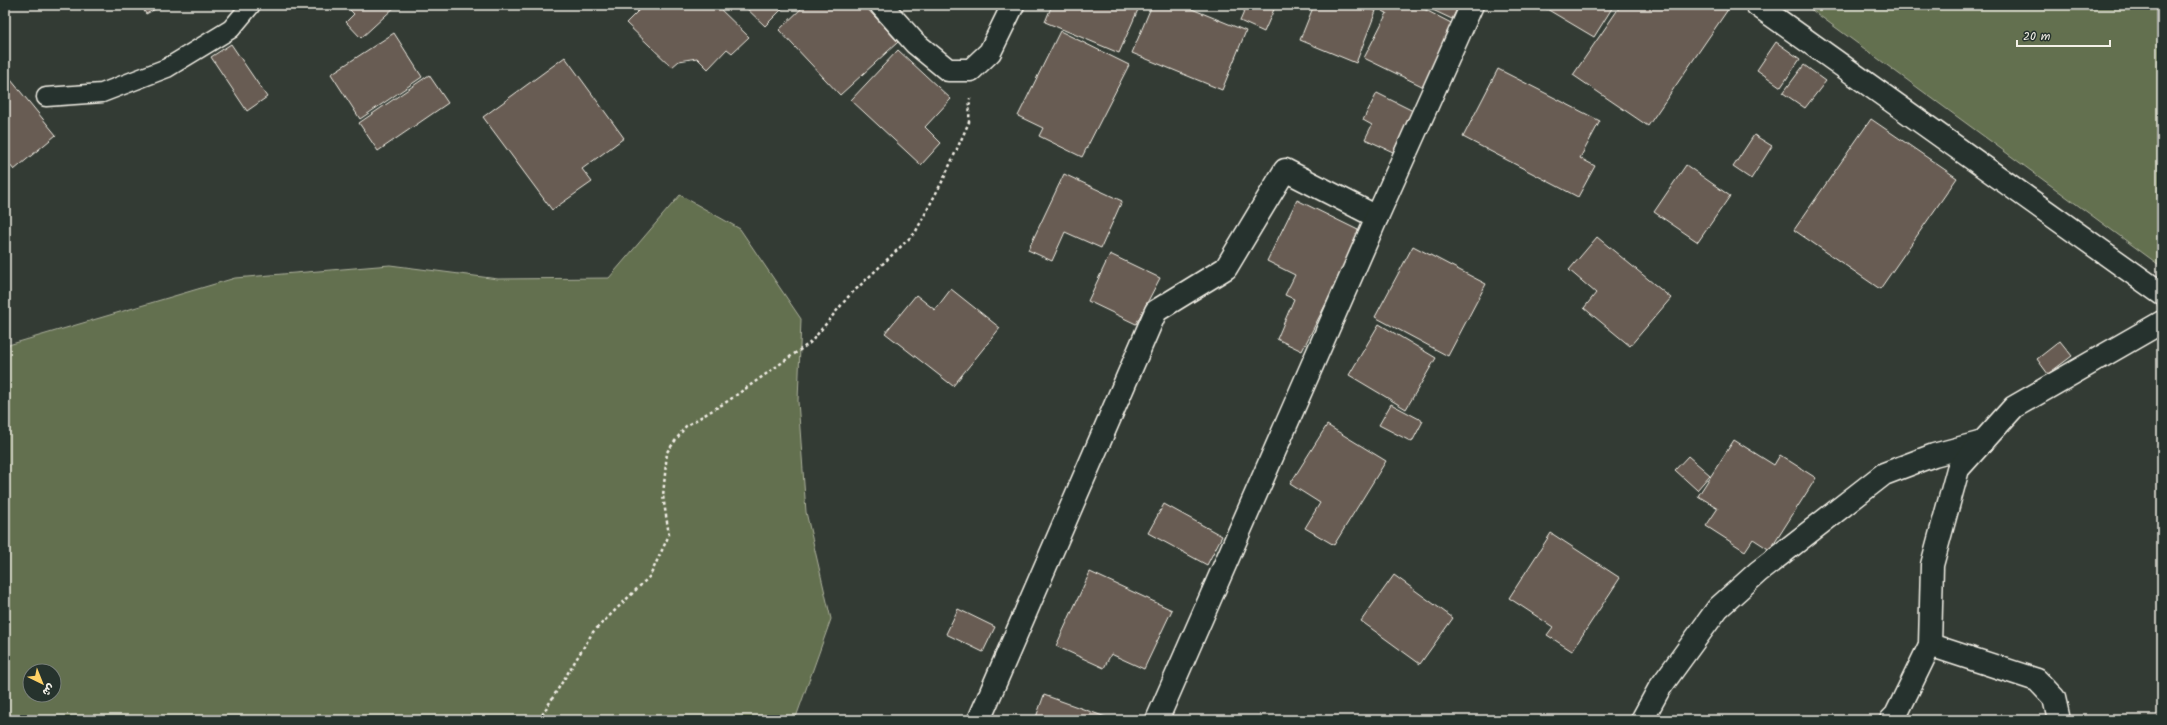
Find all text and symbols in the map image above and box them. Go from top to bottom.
scale bar [2017,22,2110,48]
text: 20 m [2023,27,2051,46]
north arrow [22,663,62,703]
text: ش [38,679,59,700]

